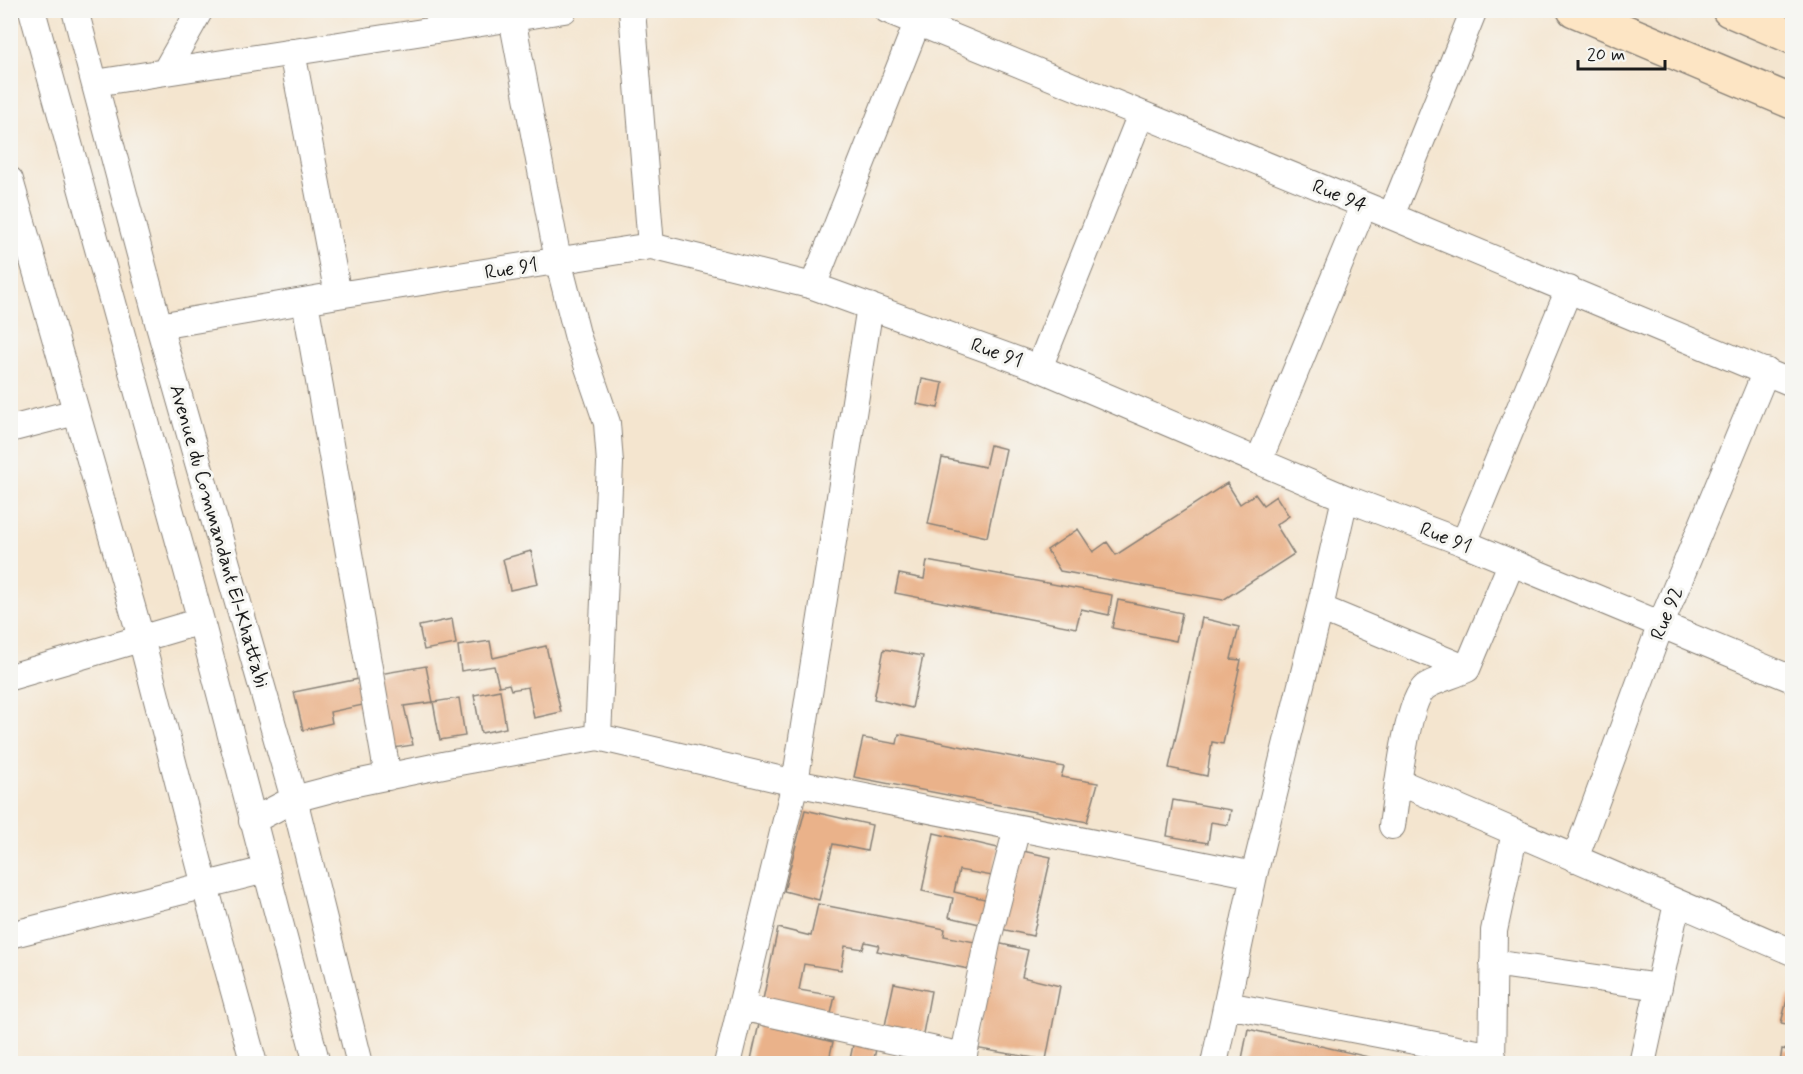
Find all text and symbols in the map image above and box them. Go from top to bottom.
scale bar [1578,33,1665,71]
text: 20 m [1587,43,1625,67]
street label: Rue 94 [1308,173,1371,220]
street label: Rue 91 [483,252,540,287]
street label: Rue 91 [967,332,1026,375]
street label: Avenue du Commandant El-Khattabi [162,381,275,691]
street label: Rue 91 [1416,516,1475,561]
street label: Rue 92 [1644,583,1690,644]

